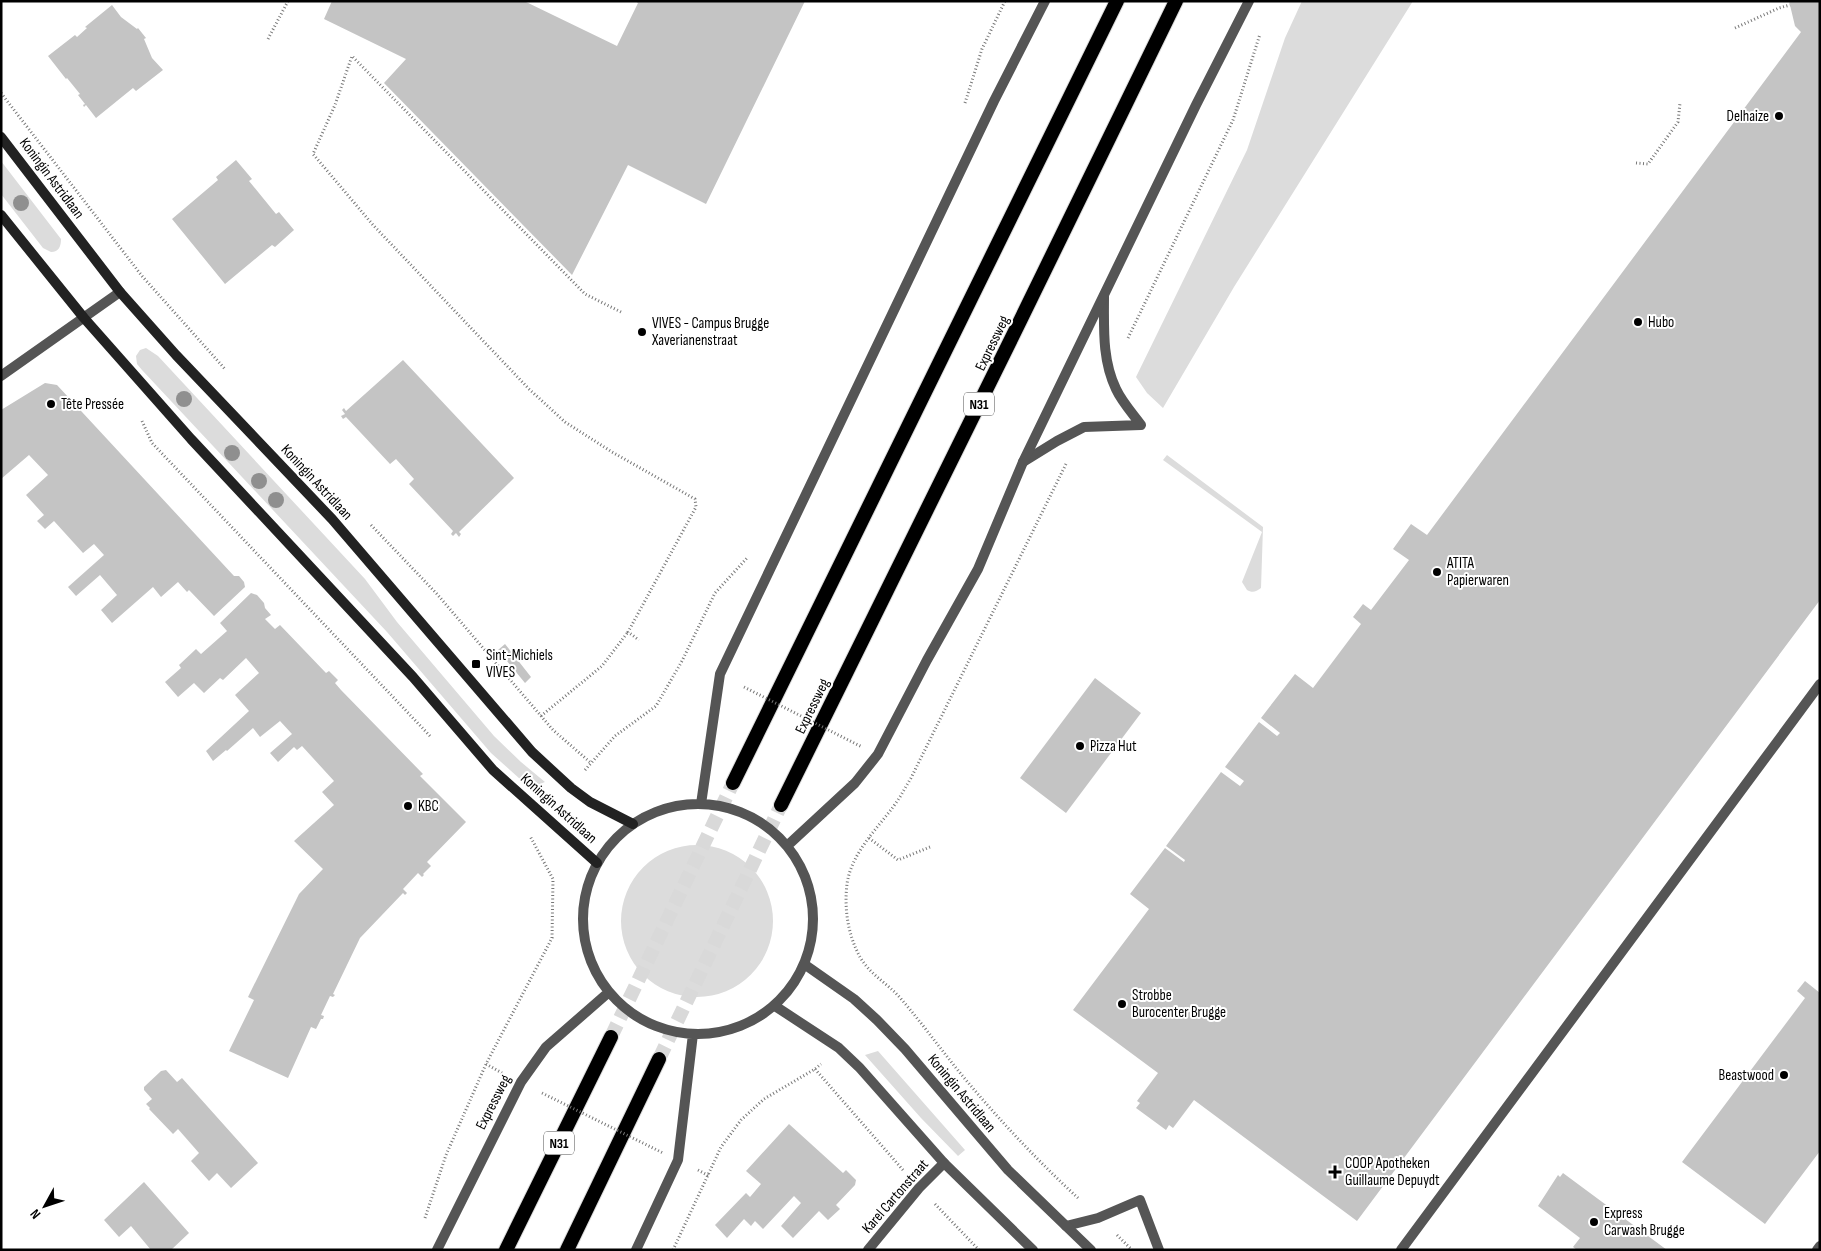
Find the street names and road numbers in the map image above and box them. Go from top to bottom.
street label: Koningin Astridlaan [15,134,88,223]
street label: Expressweg [971,312,1014,374]
road number: N31 [964,392,994,416]
street label: Koningin Astridlaan [277,441,356,524]
street label: Expressweg [791,675,834,737]
street label: Koningin Astridlaan [516,769,601,848]
street label: Koningin Astridlaan [923,1050,1000,1136]
street label: Expressweg [472,1072,515,1133]
road number: N31 [544,1132,574,1154]
street label: Karel Cartonstraat [858,1155,933,1237]

